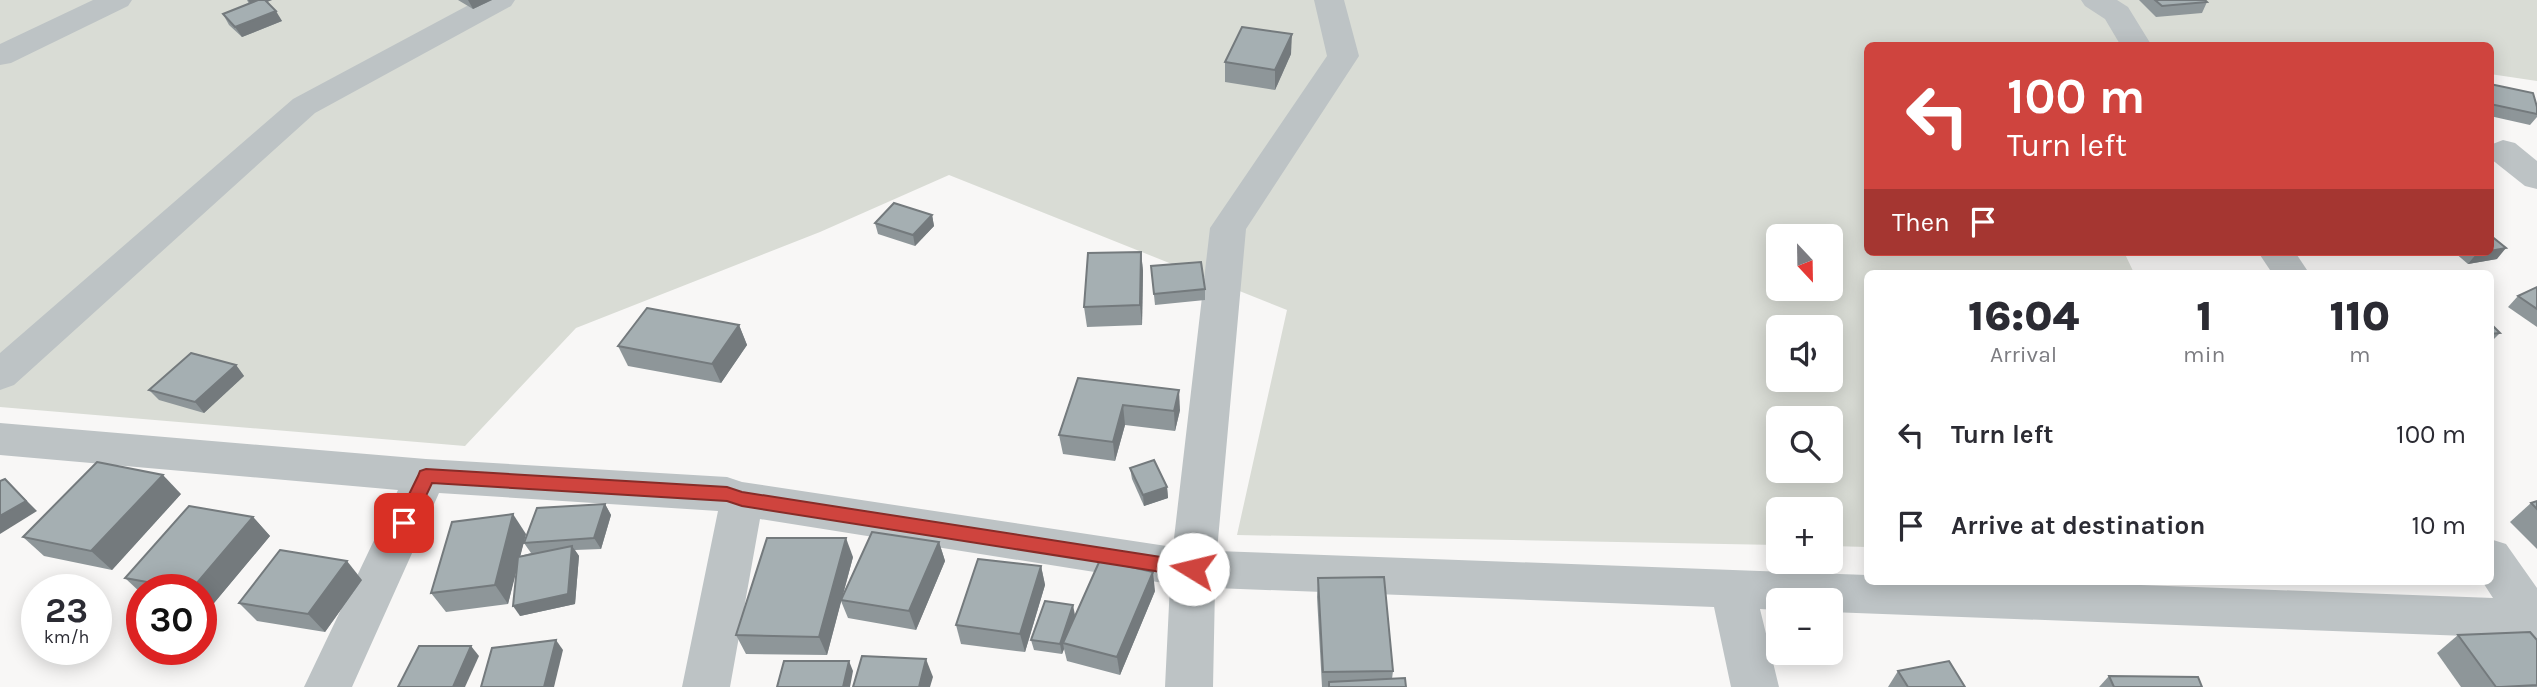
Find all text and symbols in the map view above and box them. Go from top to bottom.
text: 100 m [2007,68,2145,125]
icon: left [1892,70,1983,161]
text: Turn left [2007,127,2127,164]
icon: arrive [1964,203,2002,241]
text: Then [1892,207,1950,238]
north arrow [1766,224,1843,301]
map controls [1766,224,1843,665]
text: 16:04 [1968,291,2079,341]
text: 1 [2196,291,2212,341]
text: 110 [2329,291,2390,341]
button: sound [1766,315,1843,392]
text: Arrival [1990,341,2057,368]
text: min [2183,341,2225,368]
text: m [2349,341,2370,368]
button: search [1766,406,1843,483]
icon: left [1892,416,1930,454]
text: Turn left [1951,419,2053,450]
text: 100 m [2396,419,2466,450]
pin [374,493,434,553]
button: + [1766,497,1843,574]
icon: arrive [385,504,423,542]
icon: arrive [1892,507,1930,545]
text: Arrive at destination [1951,510,2205,541]
text: 10 m [2411,510,2466,541]
position arrow [1156,532,1230,606]
speed limit sign: 30 [126,574,217,665]
button: − [1766,588,1843,665]
text: 23 [45,590,88,631]
text: km/h [44,626,89,648]

